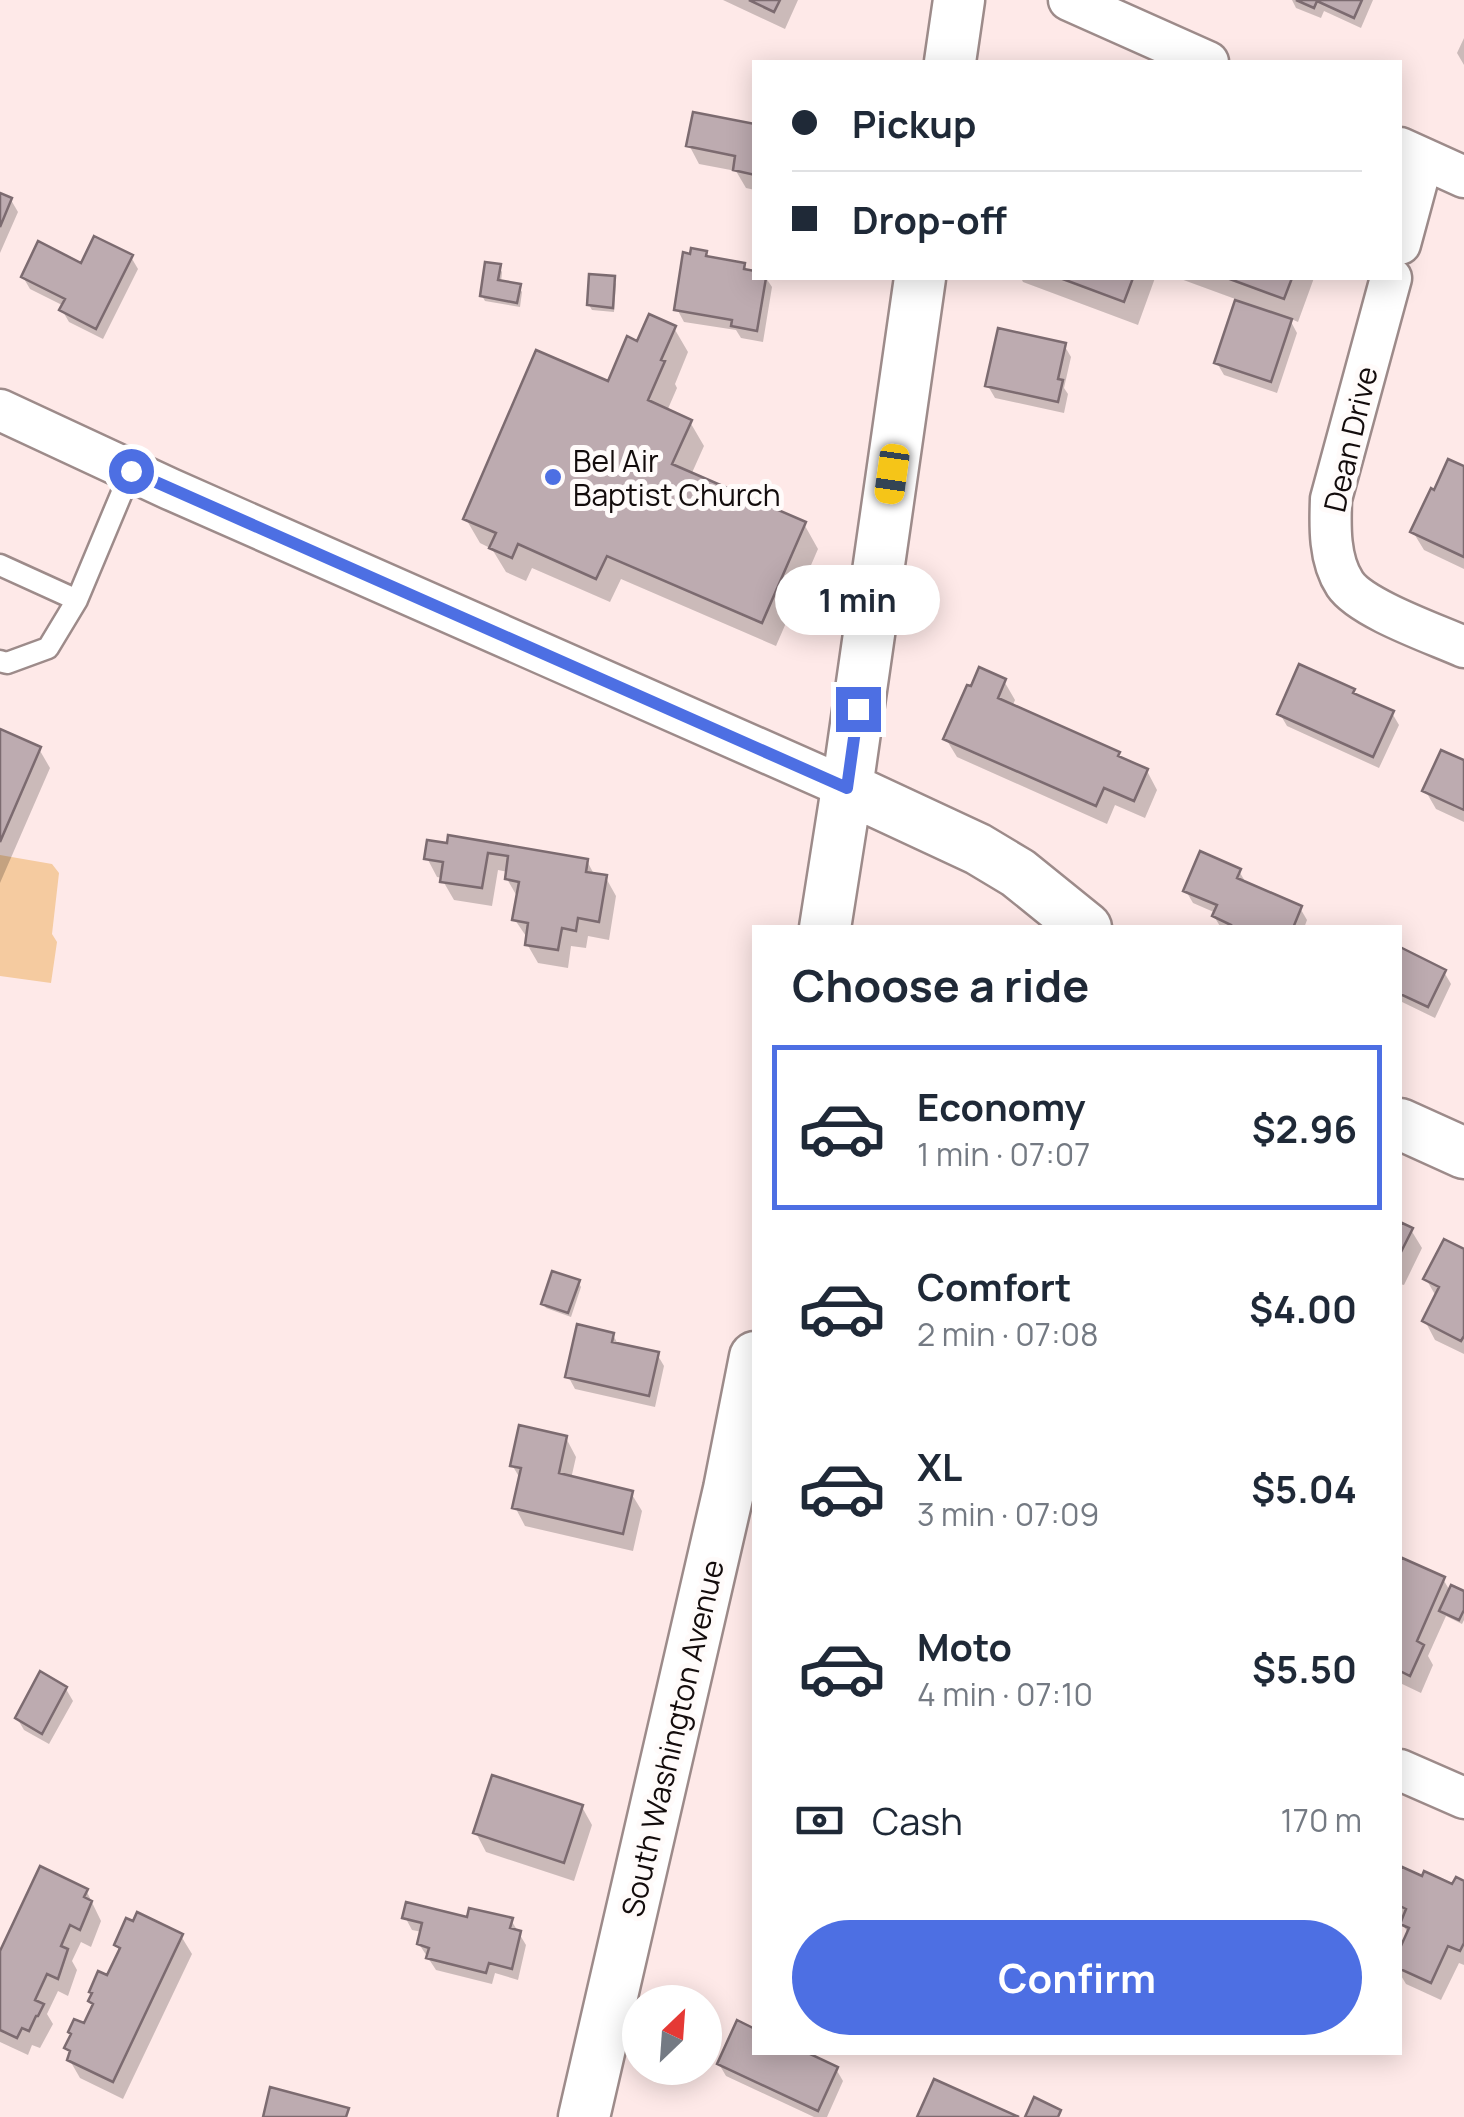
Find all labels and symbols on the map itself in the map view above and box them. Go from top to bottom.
street label: Dean Drive [1313,362,1387,516]
place label: Bel Air Baptist Church [573,440,781,515]
car [873,442,911,506]
route start [109,449,154,494]
marker: Bel Air Baptist Church [542,466,564,488]
callout: 1 min [776,564,940,634]
route end [836,687,881,732]
street label: South Washington Avenue [611,1556,733,1920]
north arrow [622,1985,722,2085]

